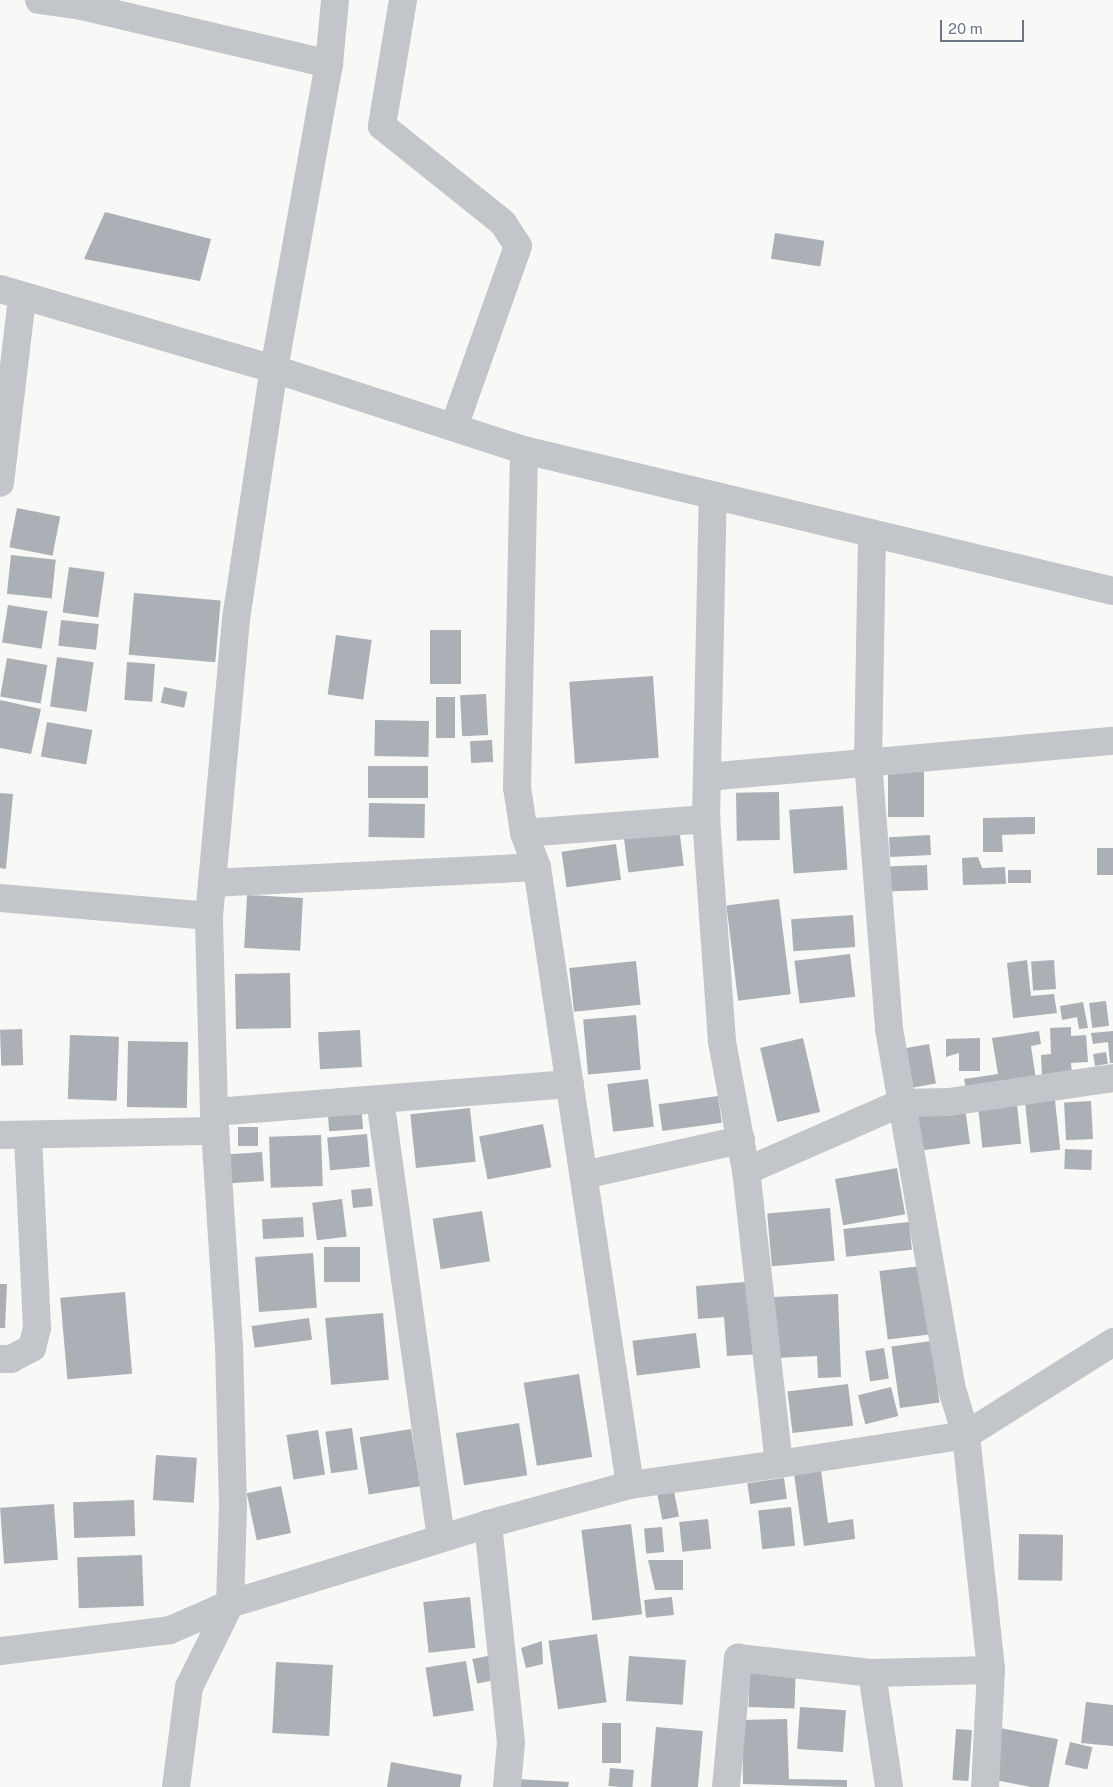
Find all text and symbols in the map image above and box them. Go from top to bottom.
scale bar [943,10,1027,42]
text: 20 m [948,20,983,37]

